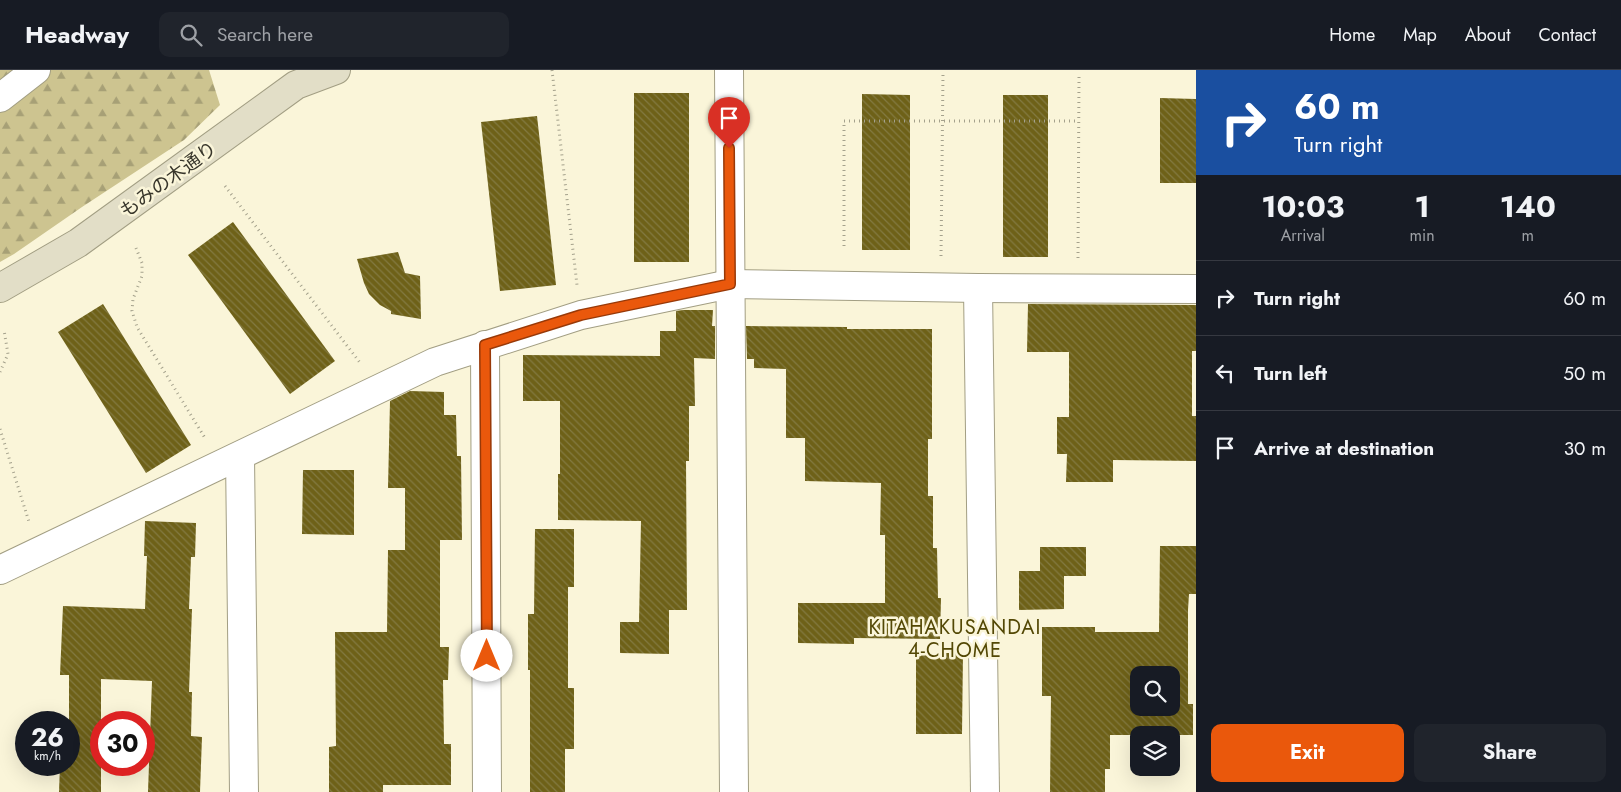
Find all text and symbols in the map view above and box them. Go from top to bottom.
search box [159,12,509,57]
text: Headway [25,17,129,52]
icon: search [177,21,205,49]
text: Search here [217,21,313,48]
text: Home [1329,22,1375,48]
text: Map [1403,22,1437,48]
text: About [1465,22,1510,48]
text: Contact [1538,22,1596,48]
text: 60 m [1294,82,1380,132]
icon: right [1211,90,1276,155]
pin [708,97,750,148]
icon: arrive [715,104,743,132]
text: Turn right [1294,128,1382,160]
street label: もみの木通り [114,135,222,224]
text: 10:03 [1261,185,1344,228]
text: 1 [1414,185,1430,228]
text: 140 [1500,185,1556,228]
text: Arrival [1281,224,1325,247]
text: min [1410,224,1435,247]
text: m [1522,224,1534,247]
icon: right [1211,284,1239,312]
text: Turn right [1254,285,1340,312]
text: 60 m [1563,285,1606,312]
icon: left [1211,359,1239,387]
text: Turn left [1254,360,1327,387]
text: 50 m [1563,360,1606,387]
icon: arrive [1211,434,1239,462]
text: Arrive at destination [1254,435,1434,462]
text: 30 m [1564,435,1606,462]
district label: KITAHAKUSANDAI 4-CHOME [869,613,1041,665]
position arrow [460,629,512,681]
map controls [1130,666,1180,776]
button: search [1130,666,1180,716]
speed limit sign: 30 [90,711,155,776]
text: 26 [31,719,64,755]
button: Exit [1211,724,1404,782]
button: Share [1414,724,1606,782]
button: layers [1130,726,1180,776]
text: km/h [34,747,61,765]

